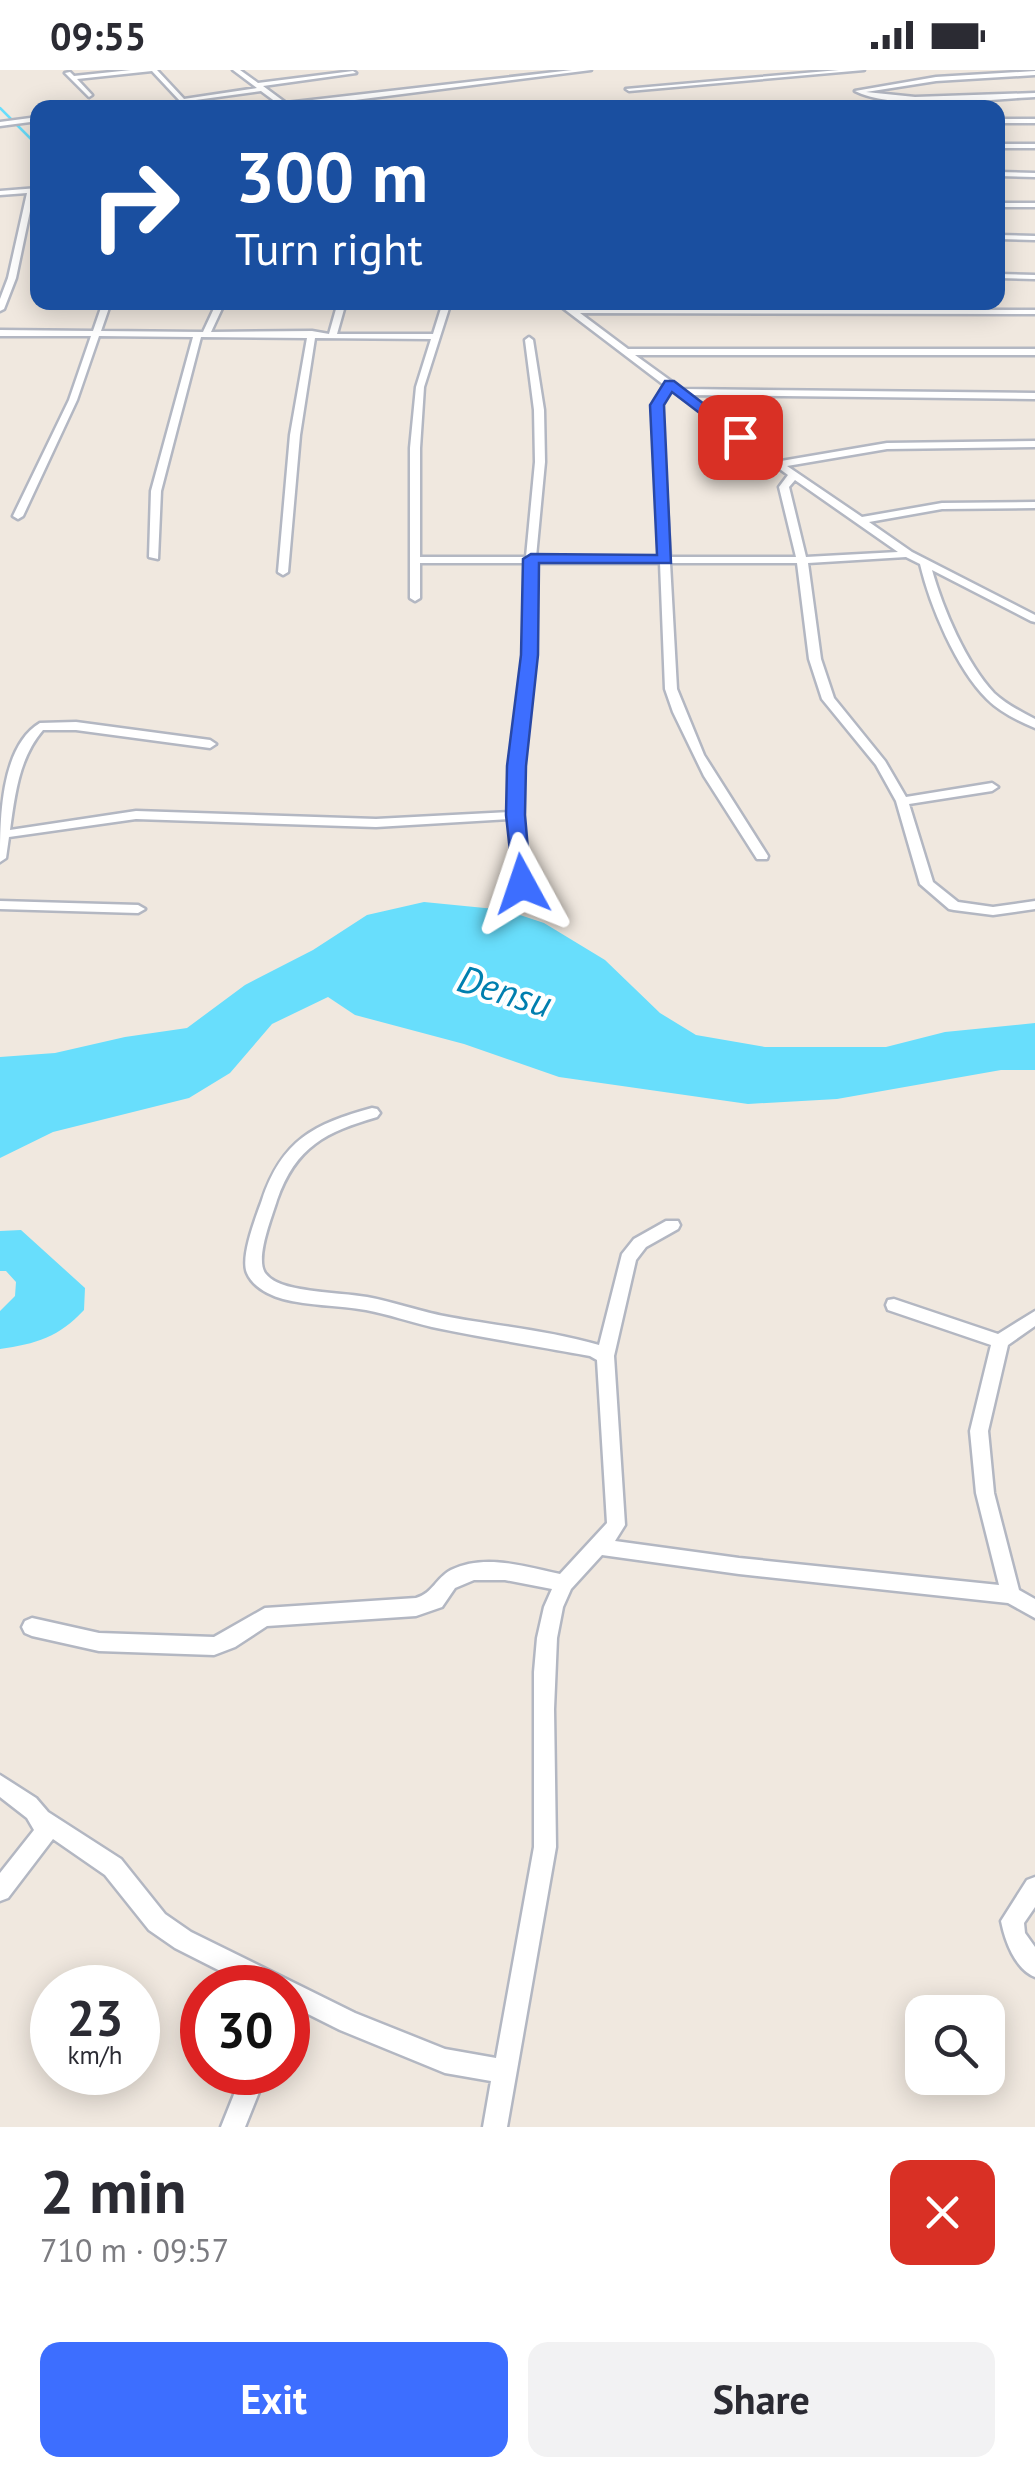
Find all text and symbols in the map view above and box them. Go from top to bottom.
text: 09:55 [50,11,146,60]
text: 300 m [235,131,428,221]
icon: right [70,140,200,270]
text: Turn right [235,219,423,277]
pin [698,395,783,480]
icon: arrive [713,410,768,465]
position arrow [470,832,574,936]
water label: Densu [452,953,558,1027]
speed limit sign: 30 [180,1965,310,2095]
text: 23 [67,1985,123,2050]
map controls [905,1995,1005,2095]
button: search [905,1995,1005,2095]
text: km/h [68,2039,122,2071]
text: 2 min [40,2152,186,2230]
button: close [890,2160,995,2265]
text: 710 m · 09:57 [40,2229,229,2271]
button: Exit [40,2342,508,2457]
button: Share [528,2342,995,2457]

